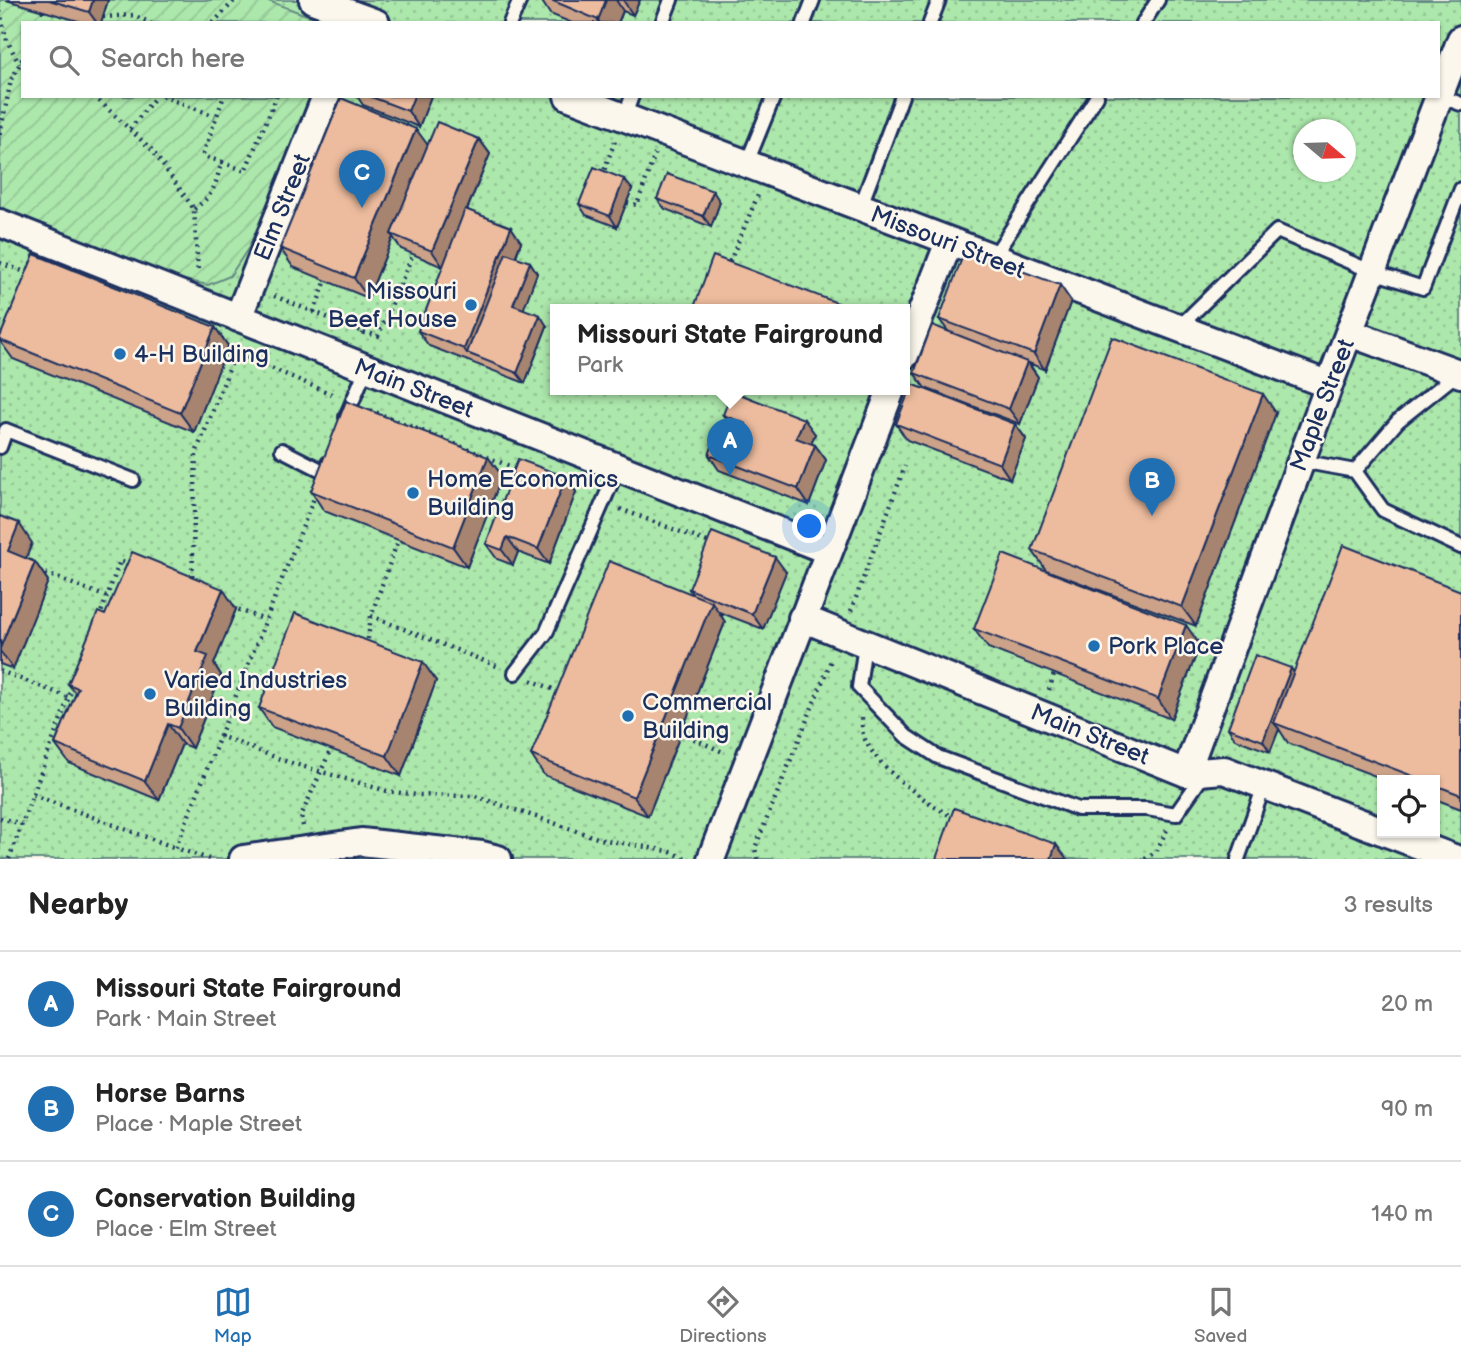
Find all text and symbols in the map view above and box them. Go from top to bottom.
search box [21,21,1440,98]
icon: search [45,41,83,79]
text: Search here [101,44,245,75]
north arrow [1293,119,1356,182]
street label: Elm Street [248,149,317,265]
pin: C [339,150,385,208]
street label: Missouri Street [867,200,1030,285]
place label: Missouri Beef House [328,277,457,334]
marker: Missouri Beef House [463,297,479,313]
popup [550,304,910,395]
text: Missouri State Fairground [577,320,883,351]
street label: Maple Street [1284,334,1361,476]
place label: 4-H Building [134,340,269,369]
marker: 4-H Building [112,346,128,362]
text: Park [577,351,623,379]
street label: Main Street [350,352,478,425]
pin: A [707,418,753,476]
pin: B [1129,458,1175,516]
place label: Home Economics Building [427,465,618,522]
marker: Home Economics Building [405,485,421,501]
your location [792,509,826,543]
place label: Pork Place [1108,632,1224,661]
marker: Pork Place [1086,638,1102,654]
place label: Varied Industries Building [164,666,347,723]
marker: Varied Industries Building [142,686,158,702]
place label: Commercial Building [642,688,772,745]
street label: Main Street [1026,698,1154,772]
marker: Commercial Building [620,708,636,724]
map controls [1377,775,1440,838]
button: locate [1377,775,1440,838]
text: Nearby [28,887,128,923]
text: 3 results [1344,891,1433,919]
text: Missouri State Fairground [95,974,401,1005]
text: A [44,990,58,1018]
text: 20 m [1381,990,1433,1018]
text: Park · Main Street [95,1005,276,1033]
text: Horse Barns [95,1079,245,1110]
text: B [43,1095,59,1123]
text: 90 m [1381,1095,1433,1123]
text: Place · Maple Street [95,1110,302,1138]
text: Conservation Building [95,1184,356,1215]
text: C [43,1200,59,1228]
text: 140 m [1371,1200,1433,1228]
text: Place · Elm Street [95,1215,277,1243]
tab: Map [214,1283,252,1348]
tab: Directions [679,1283,767,1348]
tab: Saved [1194,1283,1247,1348]

